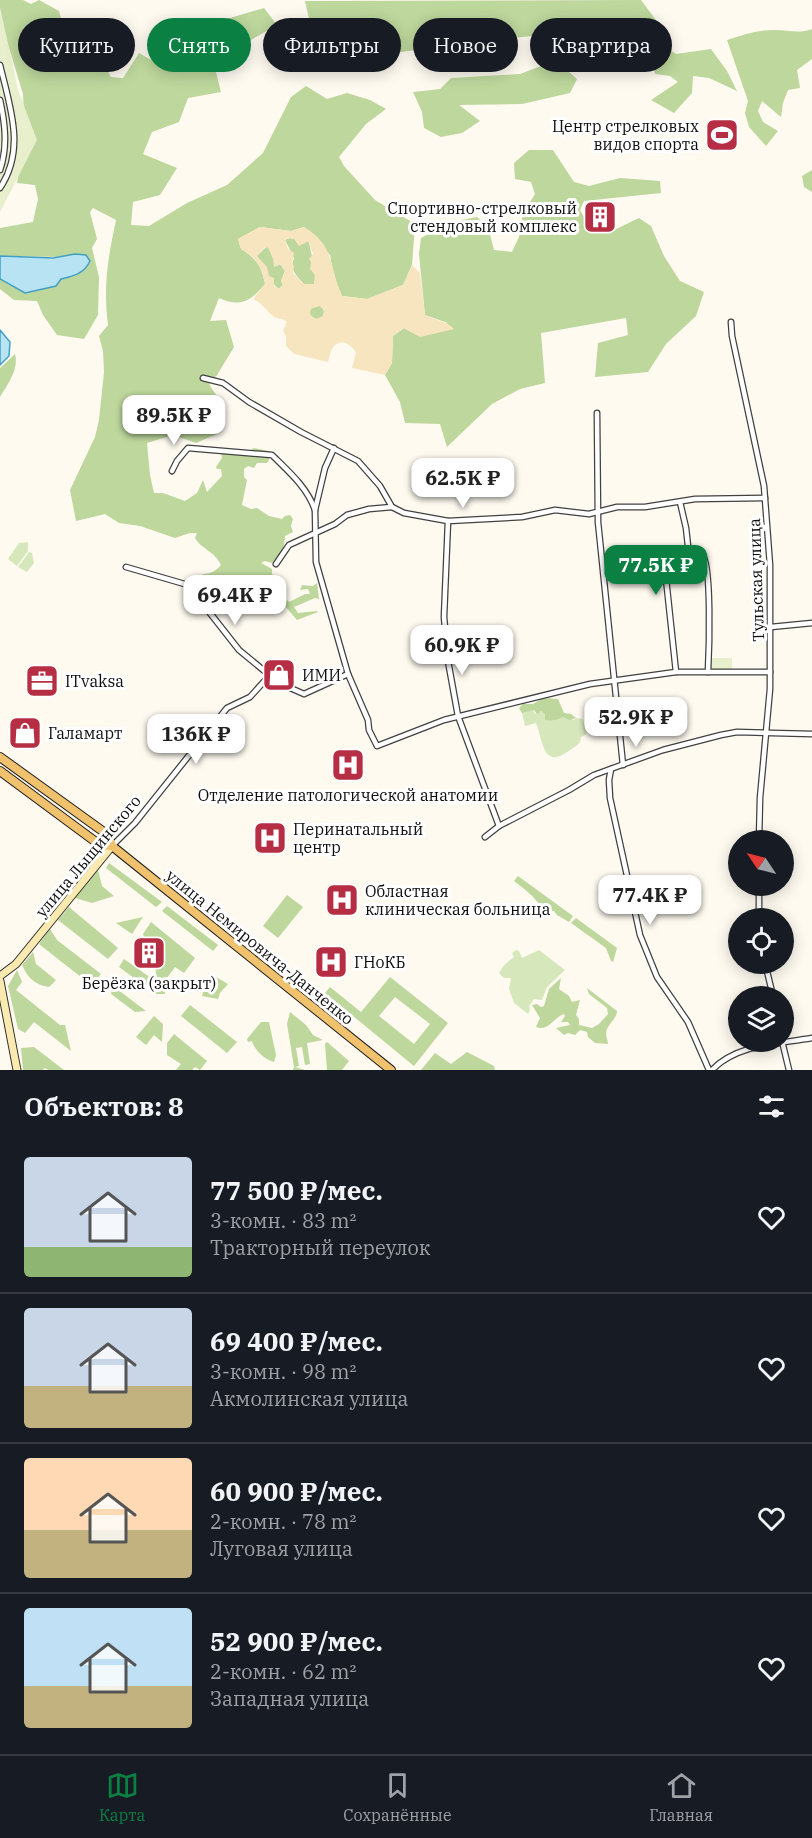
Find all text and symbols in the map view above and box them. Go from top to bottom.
chip: Купить [18,18,135,72]
chip: Снять [147,18,251,72]
chip: Фильтры [263,18,401,72]
chip: Новое [413,18,518,72]
chip: Квартира [530,18,672,72]
place label: Центр стрелковых видов спорта [552,116,699,154]
sports icon: Центр стрелковых видов спорта [704,117,740,153]
place label: Спортивно-стрелковый стендовый комплекс [387,198,577,236]
building icon: Спортивно-стрелковый стендовый комплекс [582,199,618,235]
pin: 89.5K ₽ [119,395,229,446]
text: 89.5K ₽ [136,401,212,428]
pin: 62.5K ₽ [408,458,518,509]
text: 62.5K ₽ [425,464,501,491]
street label: Тульская улица [744,518,768,642]
pin: 77.5K ₽ [601,545,711,596]
text: 77.5K ₽ [618,551,694,578]
pin: 69.4K ₽ [180,575,290,626]
text: 69.4K ₽ [197,581,273,608]
pin: 60.9K ₽ [407,625,517,676]
text: 60.9K ₽ [424,631,500,658]
shop icon: ИМИ [261,657,297,693]
office icon: ITvaksa [24,663,60,699]
place label: ИМИ [302,665,341,685]
place label: ITvaksa [65,671,124,691]
pin: 52.9K ₽ [581,697,691,748]
text: 52.9K ₽ [598,703,674,730]
pin: 136K ₽ [147,714,245,765]
shop icon: Галамарт [7,715,43,751]
text: 136K ₽ [161,720,231,747]
place label: Галамарт [48,723,122,743]
hospital icon: Отделение патологической анатомии [330,747,366,783]
place label: Отделение патологической анатомии [198,785,498,805]
street label: улица Лыщинского [31,791,145,921]
place label: Перинатальный центр [293,819,423,857]
hospital icon: Перинатальный центр [252,820,288,856]
north arrow [728,830,794,896]
map controls [728,830,794,1052]
street label: улица Немировича-Данченко [162,865,358,1029]
pin: 77.4K ₽ [595,875,705,926]
place label: Областная клиническая больница [365,881,551,919]
text: 77.4K ₽ [612,881,688,908]
hospital icon: Областная клиническая больница [324,882,360,918]
button: locate [728,908,794,974]
building icon: Берёзка (закрыт) [131,935,167,971]
hospital icon: ГНоКБ [313,944,349,980]
place label: ГНоКБ [354,952,406,972]
place label: Берёзка (закрыт) [82,973,216,993]
button: layers [728,986,794,1052]
text: Объектов: 8 [24,1089,184,1123]
icon: filters [755,1090,788,1123]
text: 77 500 ₽/мес. [210,1173,383,1207]
icon: home [72,1181,144,1253]
icon: heart [755,1201,788,1234]
text: 3-комн. · 83 m² [210,1207,357,1234]
text: Тракторный переулок [210,1234,430,1261]
text: 69 400 ₽/мес. [210,1324,383,1358]
icon: home [72,1332,144,1404]
icon: heart [755,1352,788,1385]
text: 3-комн. · 98 m² [210,1358,357,1385]
text: Акмолинская улица [210,1385,408,1412]
text: 60 900 ₽/мес. [210,1474,383,1508]
icon: home [72,1482,144,1554]
icon: heart [755,1502,788,1535]
text: 2-комн. · 78 m² [210,1508,357,1535]
text: Луговая улица [210,1535,353,1562]
text: 52 900 ₽/мес. [210,1624,383,1658]
icon: home [72,1632,144,1704]
icon: heart [755,1652,788,1685]
text: 2-комн. · 62 m² [210,1658,357,1685]
text: Западная улица [210,1685,369,1712]
tab: Карта [99,1769,145,1825]
tab: Сохранённые [343,1769,452,1825]
tab: Главная [649,1769,713,1825]

